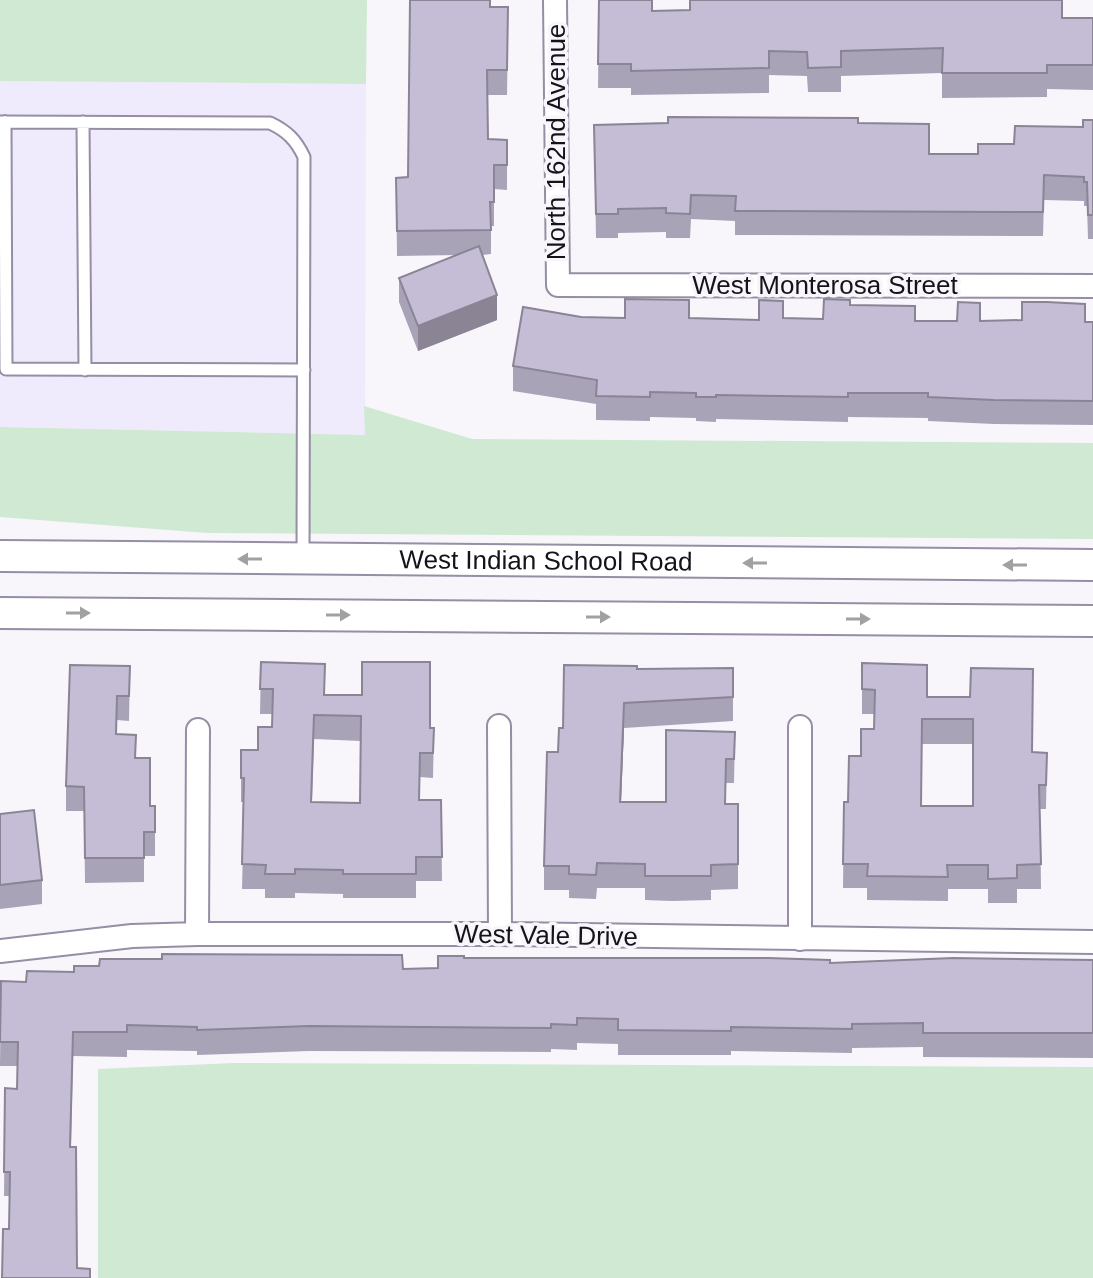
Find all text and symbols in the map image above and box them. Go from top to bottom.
street label: North 162nd Avenue [541,24,571,260]
street label: West Monterosa Street [692,270,958,300]
street label: West Indian School Road [399,544,693,577]
one-way arrow [237,552,262,565]
one-way arrow [742,557,767,569]
one-way arrow [1002,558,1027,571]
one-way arrow [66,607,91,620]
one-way arrow [326,609,351,621]
one-way arrow [586,611,611,623]
one-way arrow [846,613,871,625]
street label: West Vale Drive [454,918,638,952]

